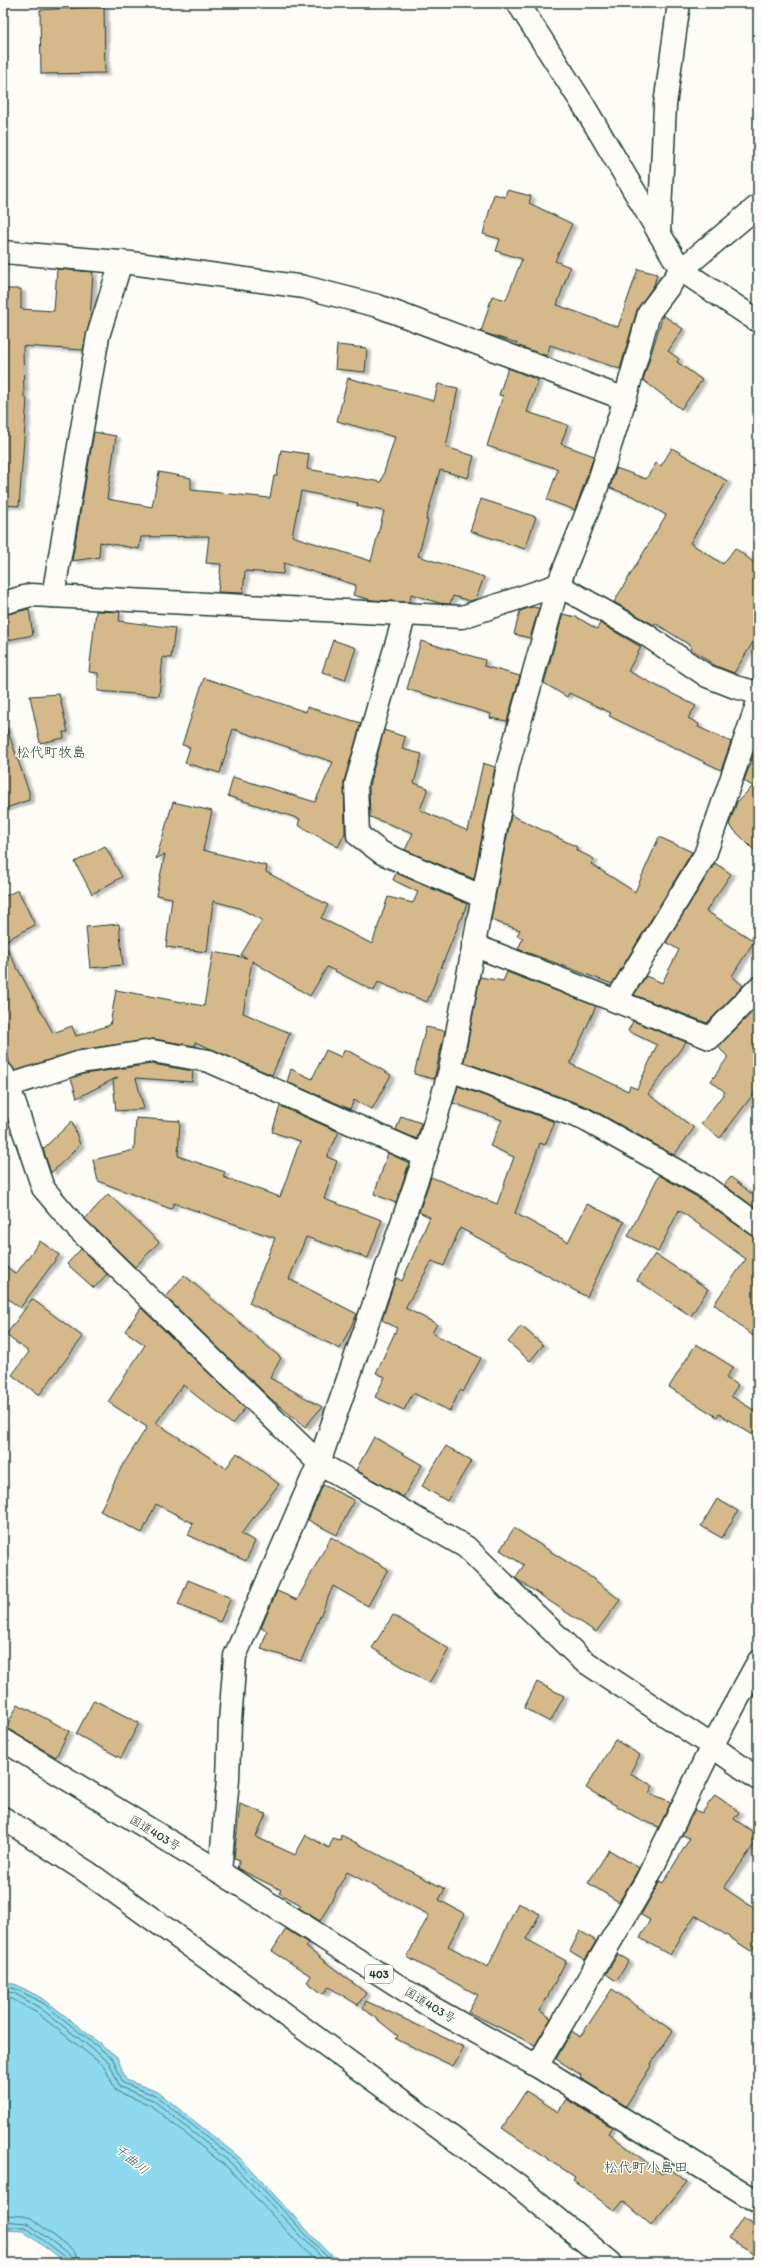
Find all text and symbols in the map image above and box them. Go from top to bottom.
district label: 松代町牧島 [16,744,86,761]
street label: 国道403号 [127,1812,183,1854]
road number: 403 [365,1965,393,1983]
street label: 国道403号 [402,1984,458,2026]
water label: 千曲川 [112,2141,152,2177]
district label: 松代町小島田 [604,2159,688,2176]

